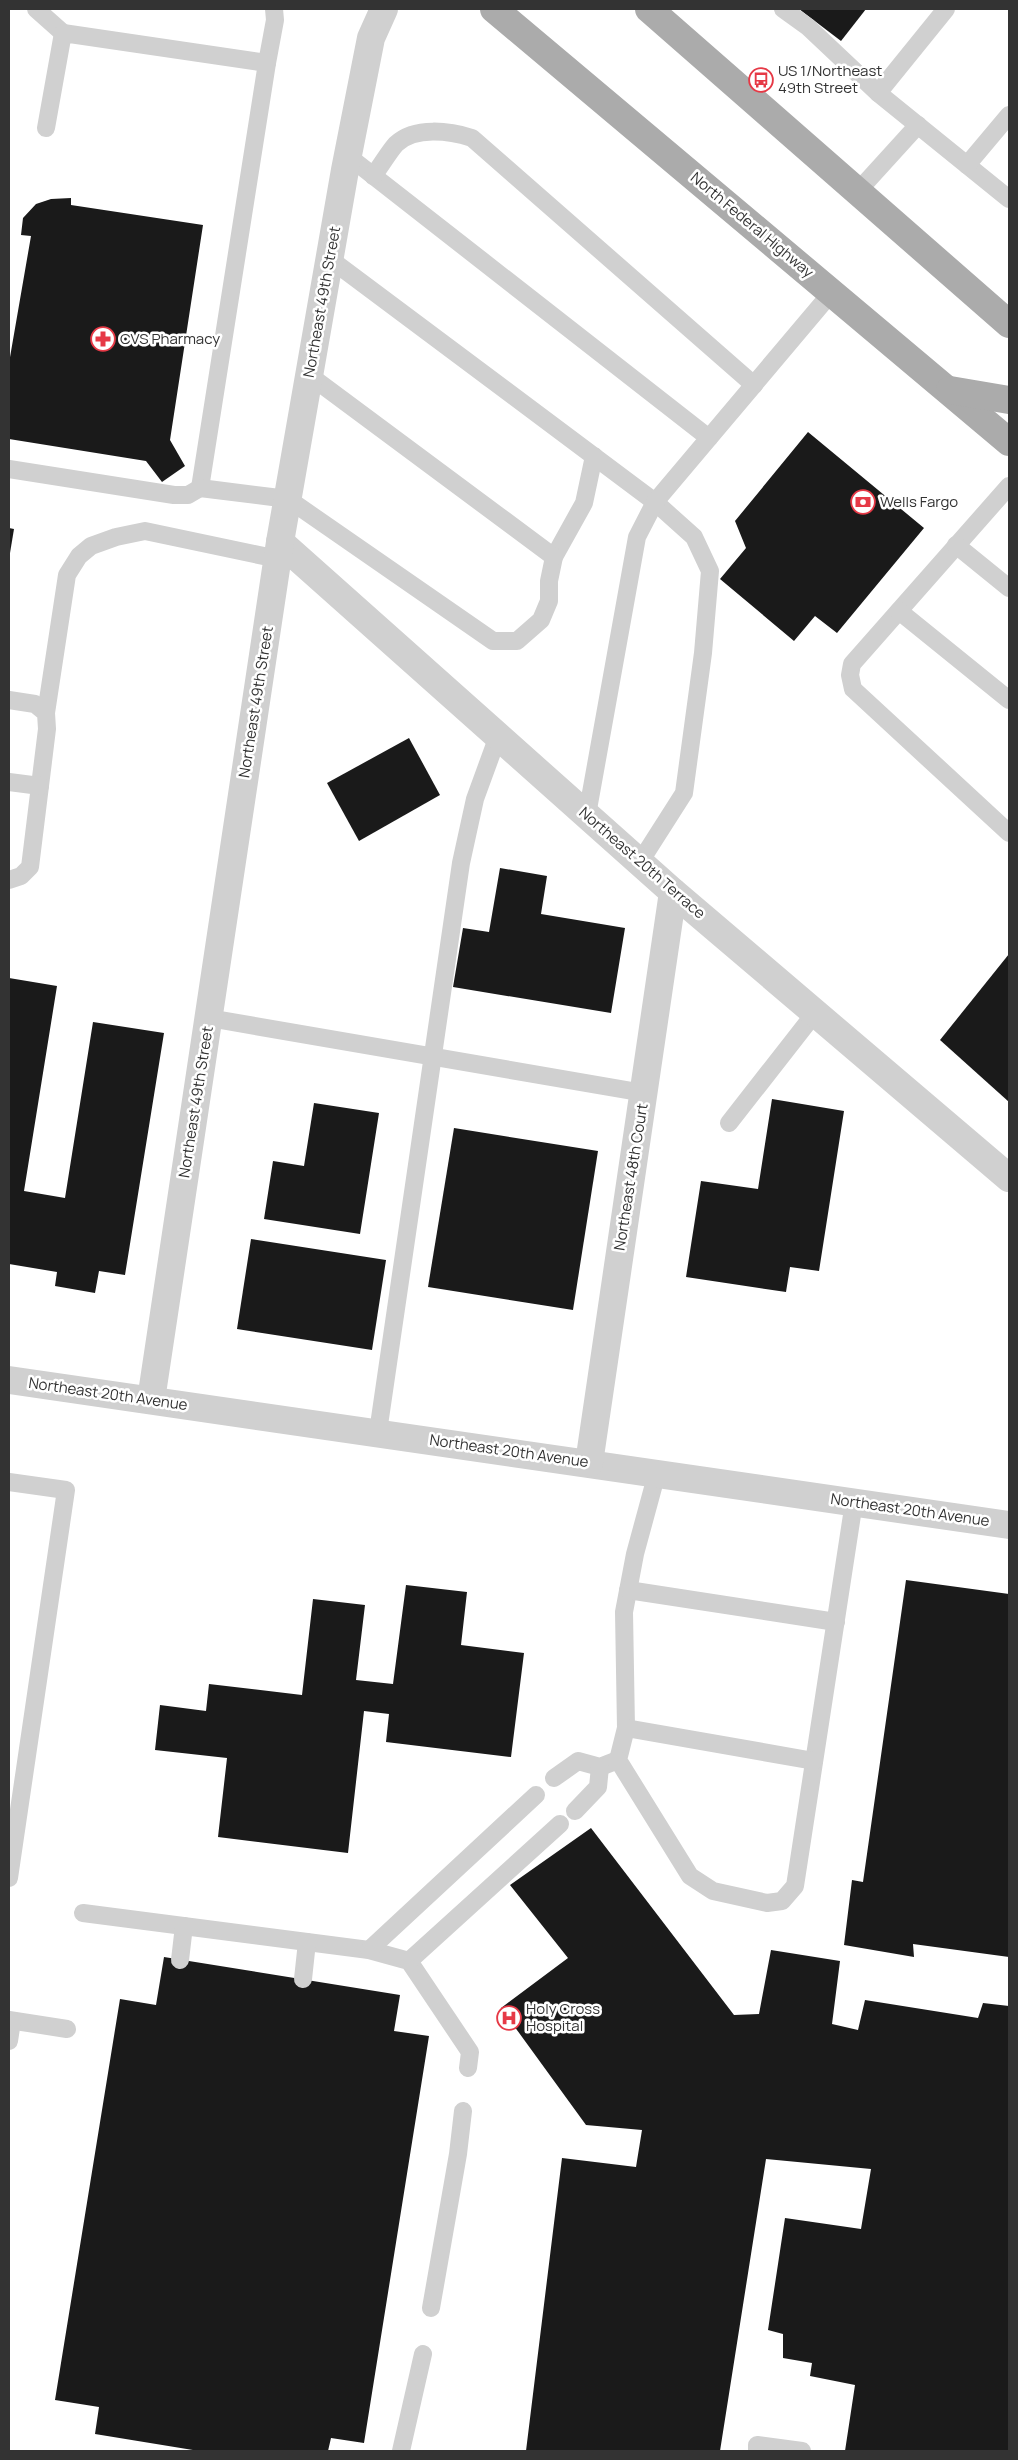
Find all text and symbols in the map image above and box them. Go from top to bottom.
place label: US 1/Northeast 49th Street [778,60,882,98]
bus stop icon: US 1/Northeast 49th Street [748,67,774,93]
street label: North Federal Highway [686,167,818,282]
street label: Northeast 49th Street [298,225,345,379]
pharmacy icon: CVS Pharmacy [90,326,116,352]
place label: CVS Pharmacy [120,328,220,349]
bank icon: Wells Fargo [850,489,876,515]
place label: Wells Fargo [880,491,958,512]
street label: Northeast 49th Street [233,625,278,779]
street label: Northeast 20th Terrace [575,802,710,924]
street label: Northeast 49th Street [173,1025,218,1179]
street label: Northeast 48th Court [609,1102,653,1252]
street label: Northeast 20th Avenue [27,1372,189,1415]
street label: Northeast 20th Avenue [428,1429,590,1472]
street label: Northeast 20th Avenue [829,1488,991,1531]
place label: Holy Cross Hospital [526,1998,600,2036]
hospital icon: Holy Cross Hospital [496,2005,522,2031]

